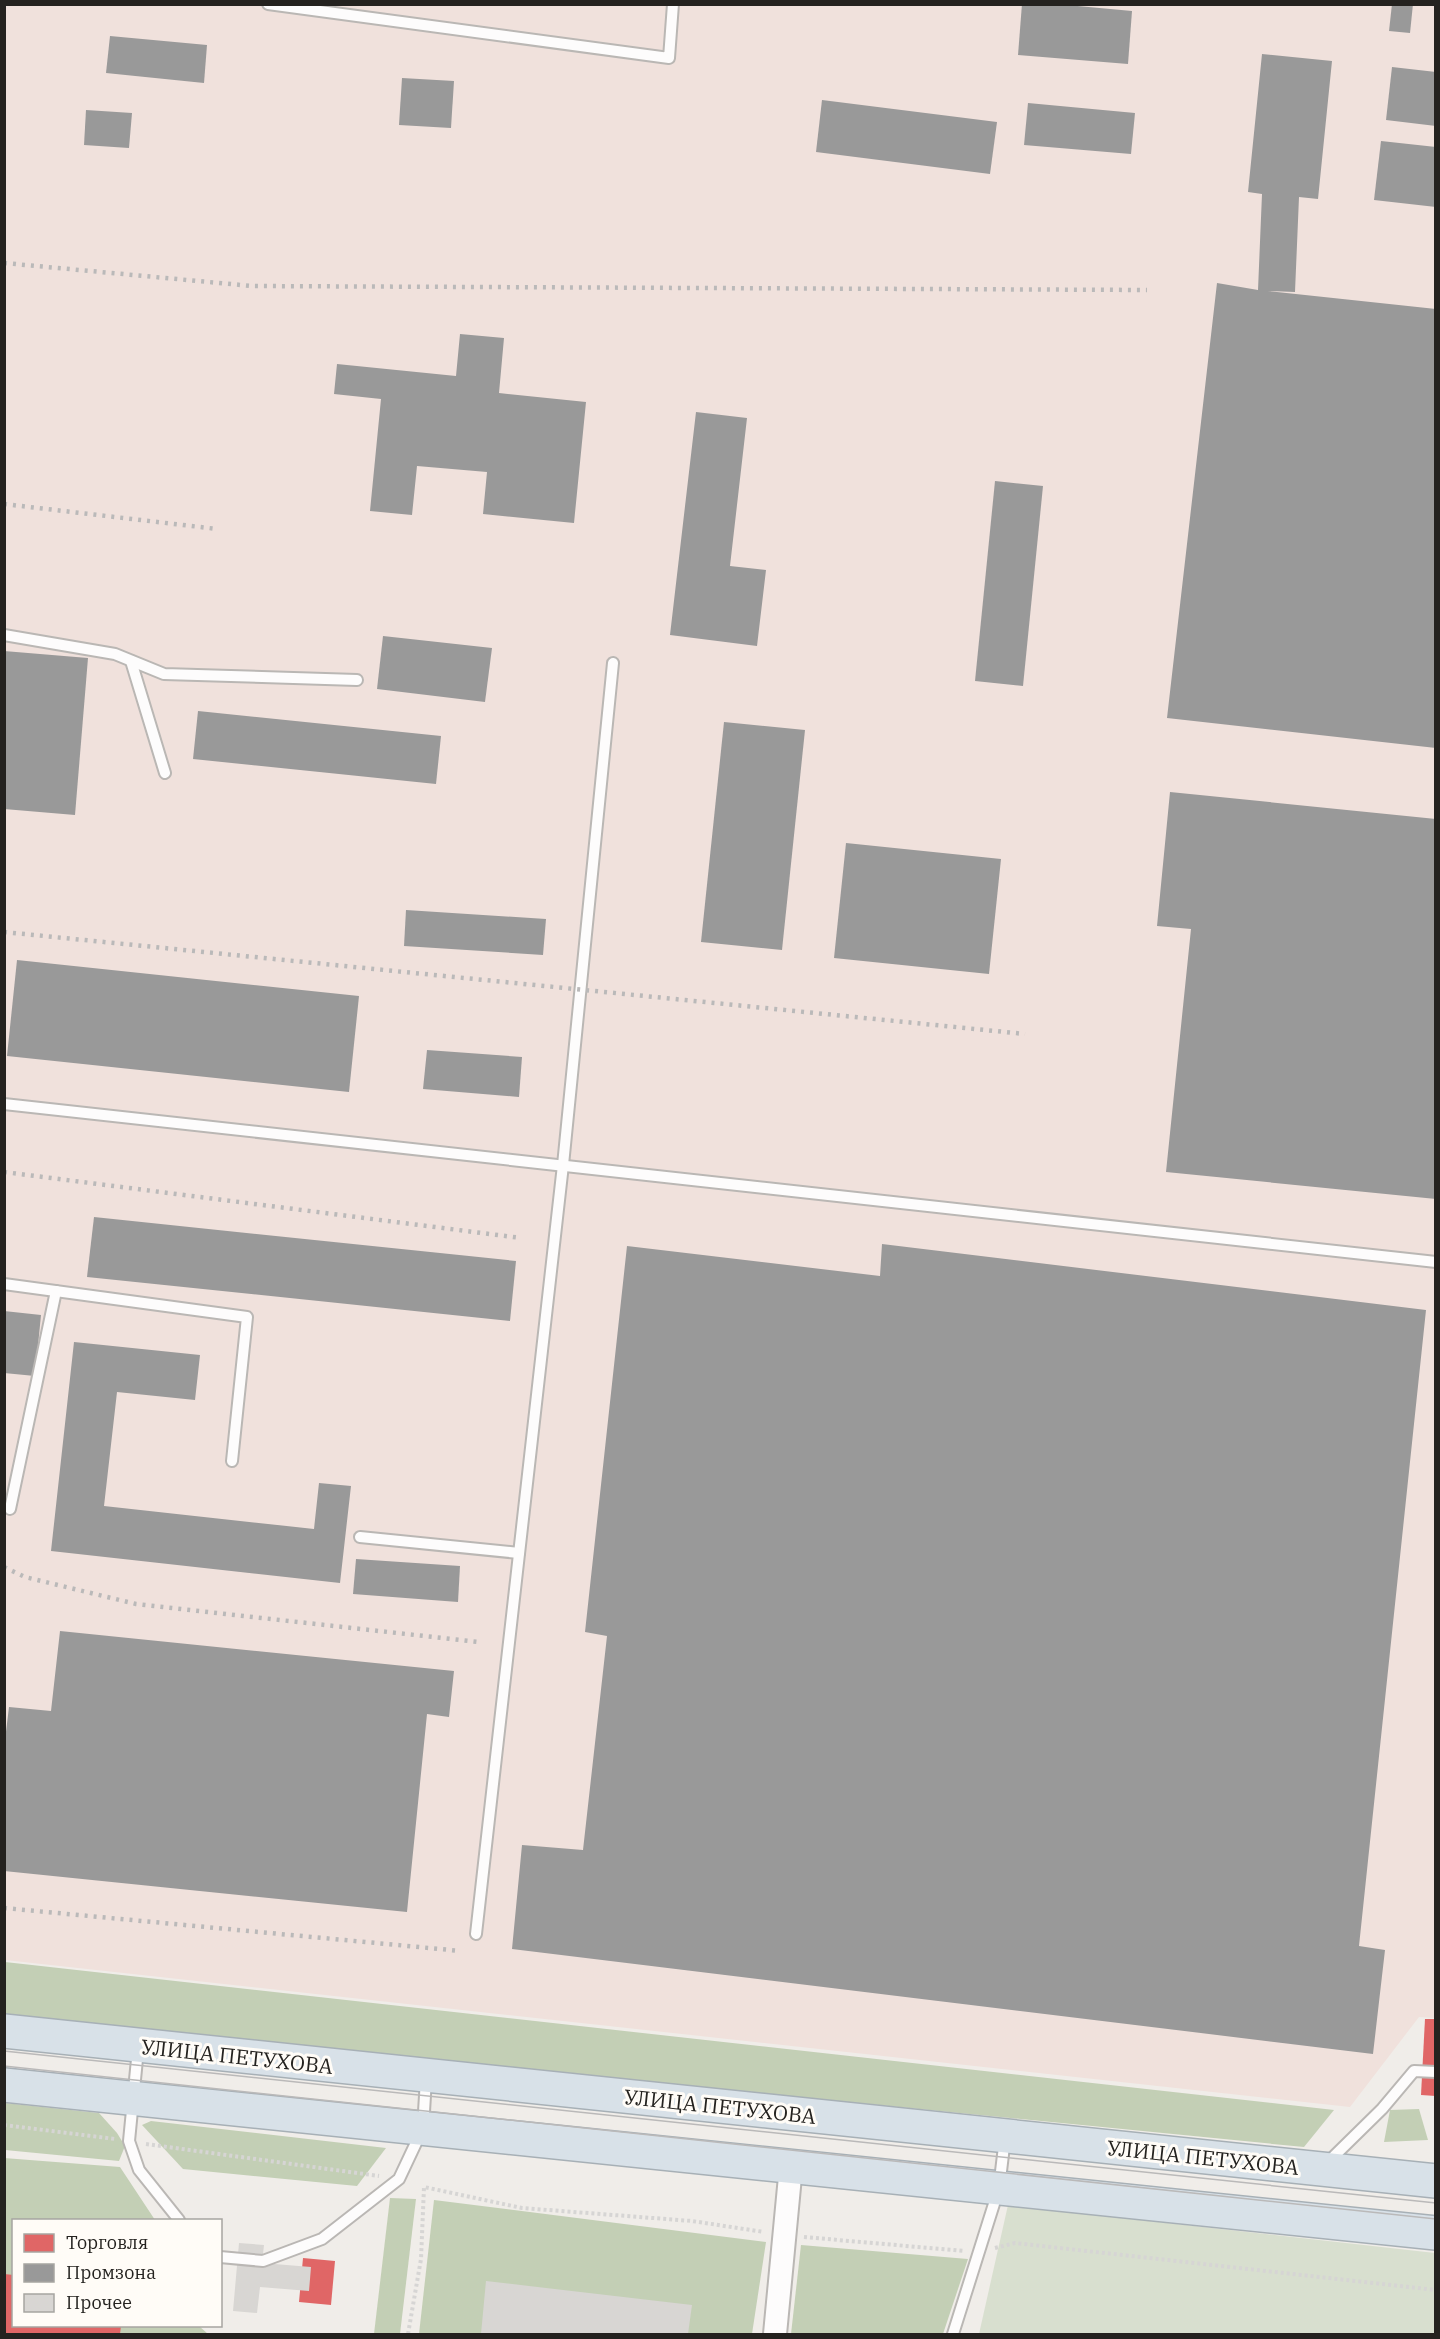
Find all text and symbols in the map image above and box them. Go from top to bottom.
street label: УЛИЦА ПЕТУХОВА [140,2032,335,2080]
street label: УЛИЦА ПЕТУХОВА [623,2082,818,2130]
street label: УЛИЦА ПЕТУХОВА [1106,2133,1301,2181]
legend [12,2219,222,2327]
text: Торговля [66,2231,148,2254]
text: Промзона [66,2261,156,2284]
text: Прочее [66,2291,132,2314]

